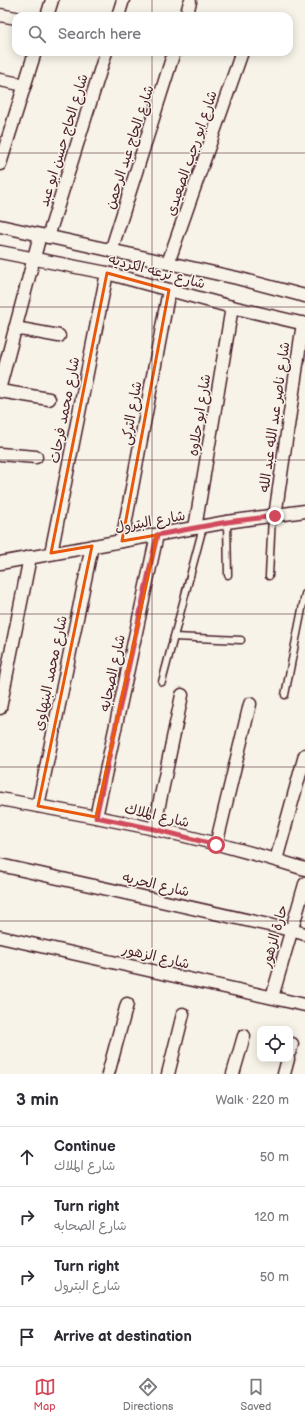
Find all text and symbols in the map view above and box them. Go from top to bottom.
search box [12,12,293,56]
icon: search [26,23,48,45]
text: Search here [58,25,141,44]
street label: شارع الحاج حسن ابو عبد [35,72,93,209]
street label: شارع الحاج عبد الرحمن [101,83,158,212]
street label: شارع ابو رجب الصعيدى [162,88,222,218]
street label: شارع ترعه الكرديه [106,250,207,293]
street label: شارع ناصر عبد الله عبد الله [256,341,294,493]
street label: شارع محمد فرحات [46,355,84,465]
street label: شارع ابو حلاوه [185,373,215,458]
street label: شارع التركى [118,380,146,447]
street label: شارع البترول [113,507,187,537]
route end [266,507,284,525]
street label: شارع محمد البنهاوى [30,614,72,732]
street label: شارع الصحابه [96,633,130,713]
street label: شارع الملاك [123,800,191,832]
route start [207,836,225,854]
street label: شارع الحريه [121,869,191,901]
street label: حارة الزهور [257,903,291,970]
street label: شارع الزهور [119,940,191,973]
map controls [257,1026,293,1062]
button: locate [257,1026,293,1062]
text: 3 min [16,1090,59,1110]
text: Walk · 220 m [216,1092,289,1108]
text: Continue [54,1137,116,1156]
icon: ahead [16,1146,38,1168]
text: 50 m [260,1149,289,1165]
text: شارع الملاك [54,1158,115,1174]
text: Turn right [54,1197,119,1216]
icon: right [16,1206,38,1228]
text: 120 m [254,1209,289,1225]
text: شارع الصحابه [54,1218,127,1234]
text: Turn right [54,1257,119,1276]
icon: right [16,1266,38,1288]
text: 50 m [260,1269,289,1285]
text: شارع البترول [54,1278,120,1294]
icon: arrive [16,1326,38,1348]
text: Arrive at destination [54,1327,192,1346]
tab: Map [34,1376,56,1413]
tab: Directions [123,1376,173,1413]
tab: Saved [241,1376,271,1413]

